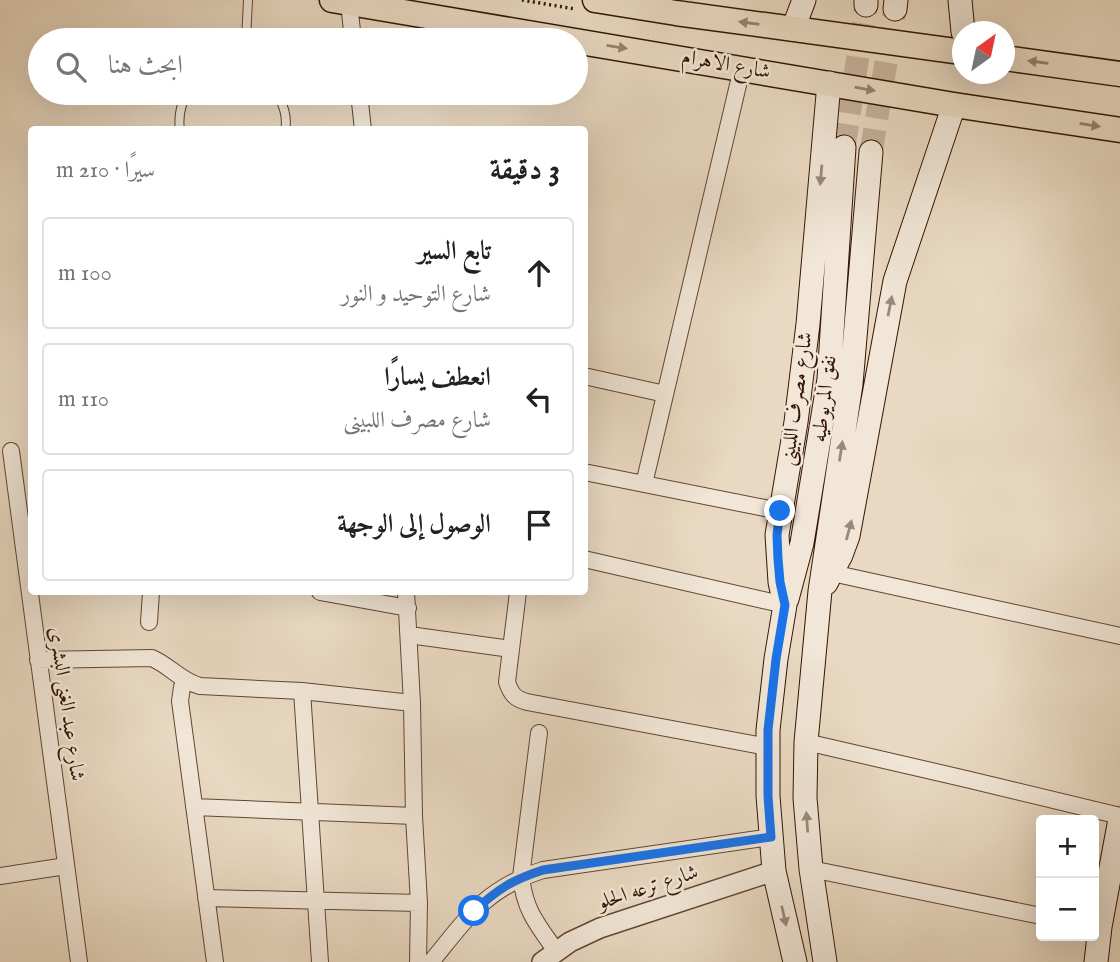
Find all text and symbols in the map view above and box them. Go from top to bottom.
one-way arrow [738,18,760,29]
north arrow [952,21,1015,84]
search box [28,28,588,105]
one-way arrow [606,42,628,53]
street label: شارع الاهرام [679,44,773,89]
icon: search [52,48,90,86]
text: ابحث هنا [108,49,183,82]
one-way arrow [1027,57,1049,68]
one-way arrow [855,84,877,95]
one-way arrow [1079,120,1101,131]
text: 3 دقيقة [490,152,560,190]
text: سيرًا · 210 m [56,156,155,185]
one-way arrow [815,164,826,186]
text: تابع السير [417,235,491,268]
icon: ahead [520,254,558,292]
text: 100 m [58,259,112,288]
text: شارع التوحيد و النور [341,280,491,309]
one-way arrow [885,295,896,317]
street label: شارع مصرف اللبينى [774,330,823,468]
street label: نفق المريوطيه [806,354,844,444]
text: انعطف يسارًا [384,361,491,394]
icon: left [520,380,558,418]
text: 110 m [58,385,109,414]
text: شارع مصرف اللبينى [343,406,491,435]
one-way arrow [836,440,847,462]
route end [764,495,795,526]
icon: arrive [520,506,558,544]
text: الوصول إلى الوجهة [337,508,491,541]
one-way arrow [844,519,855,541]
street label: شارع عبد الغنى البشرى [39,625,90,783]
one-way arrow [801,810,812,832]
map controls [1036,815,1099,941]
button: + [1036,815,1099,878]
street label: شارع ترعه الحلو [592,859,703,920]
button: − [1036,878,1099,941]
route start [458,895,489,926]
one-way arrow [779,905,790,927]

